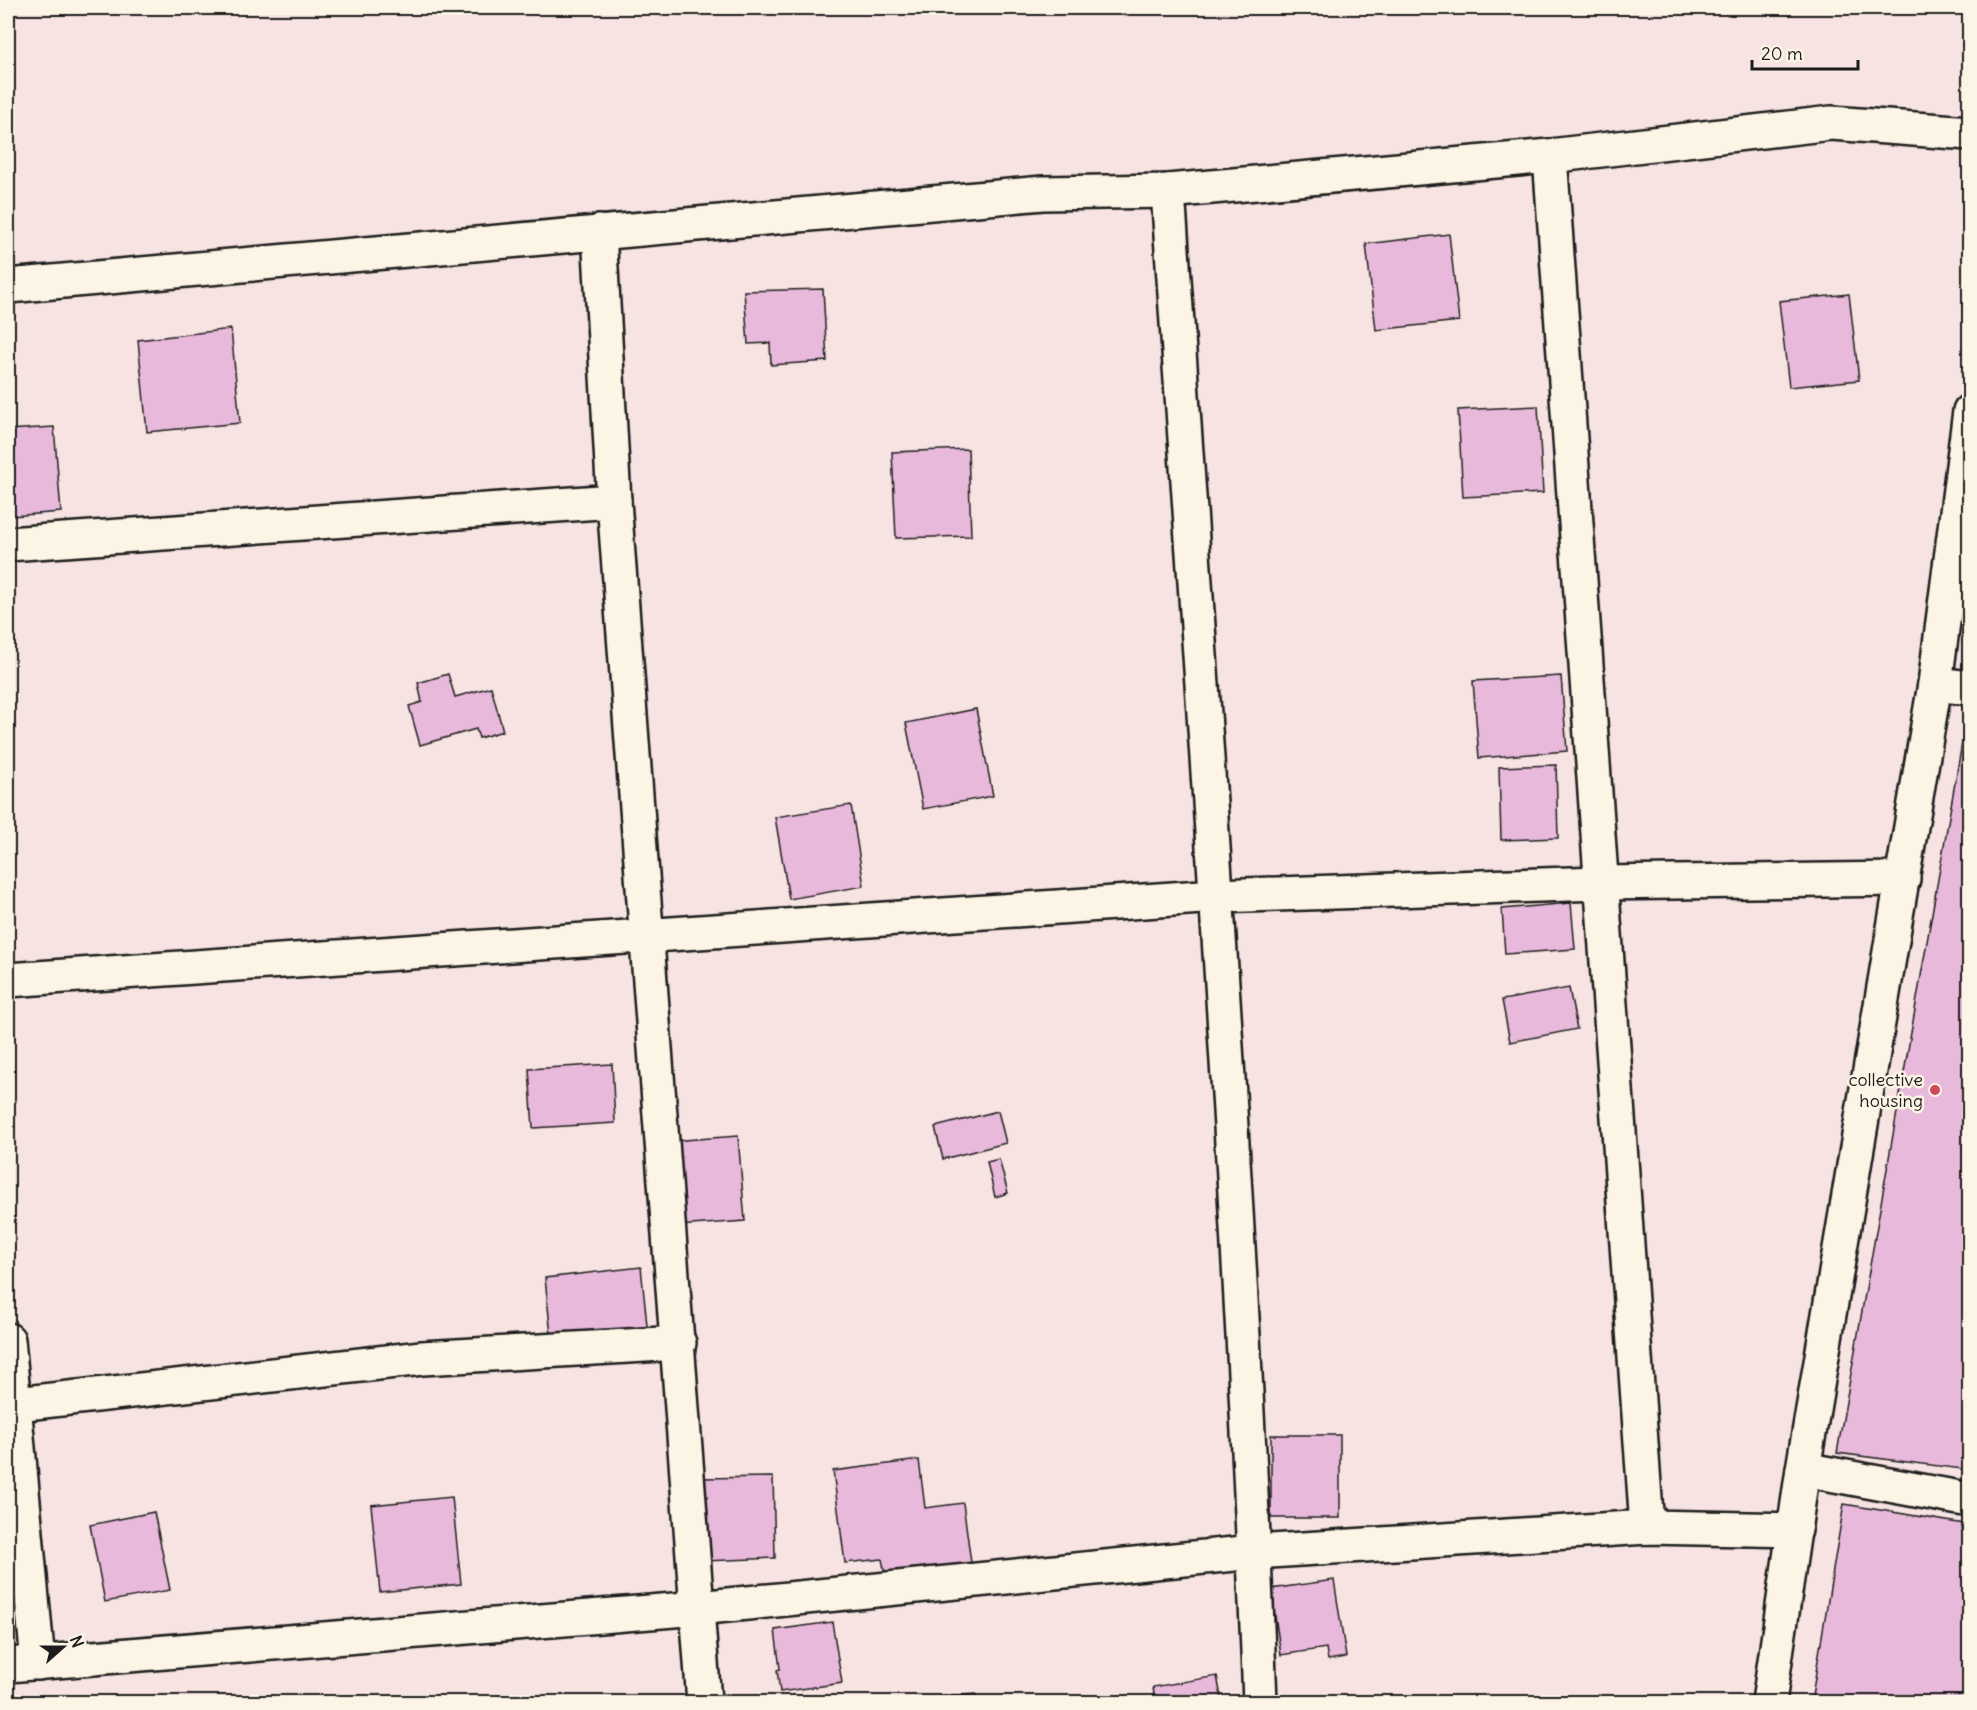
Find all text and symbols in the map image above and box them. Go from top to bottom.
scale bar [1752,33,1858,71]
text: 20 m [1761,42,1803,65]
place label: collective housing [1848,1068,1923,1112]
marker: collective housing [1928,1083,1942,1097]
north arrow [33,1617,93,1677]
text: N [66,1633,88,1650]

